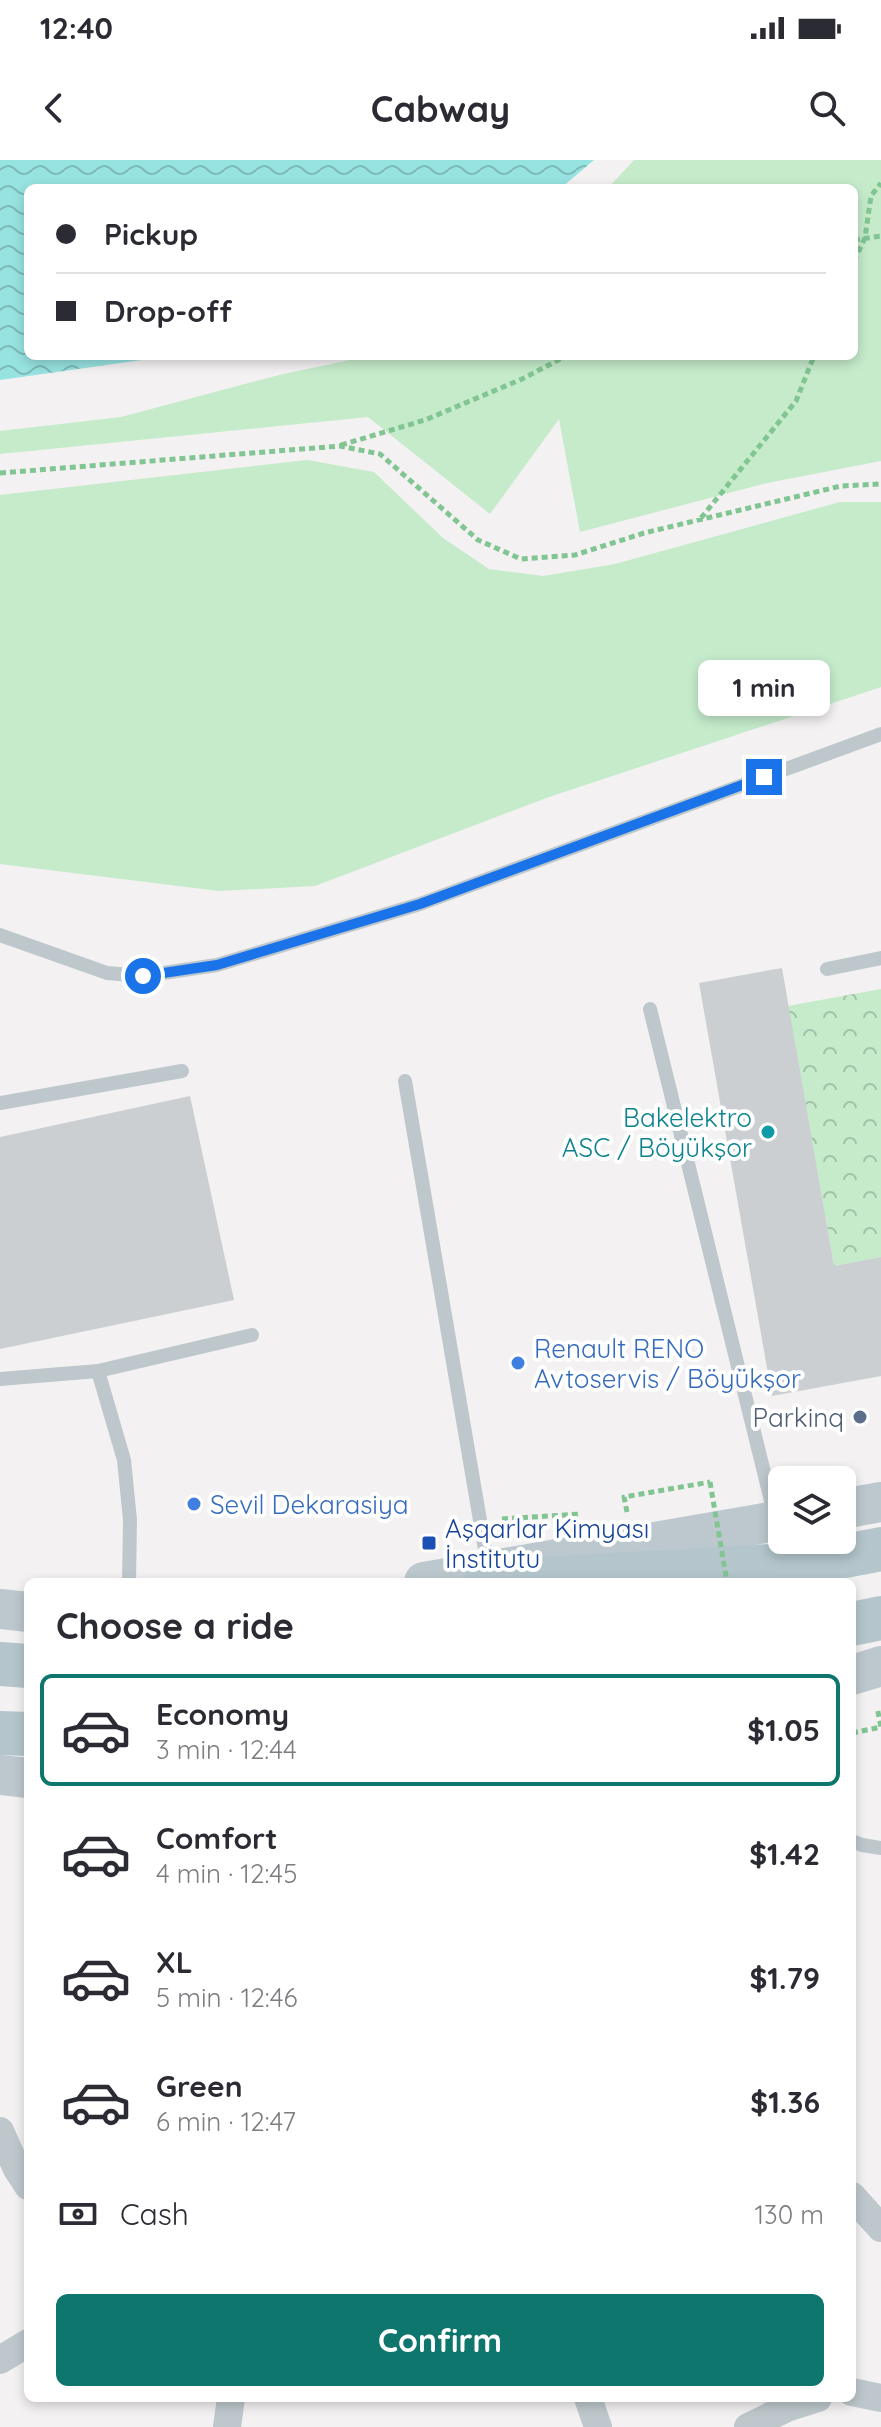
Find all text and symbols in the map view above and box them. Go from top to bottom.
text: 12:40 [40,9,113,47]
icon: back [32,86,76,130]
text: Cabway [371,86,510,131]
icon: search [805,86,849,130]
text: Pickup [104,215,198,253]
text: Drop-off [104,292,232,330]
callout: 1 min [698,661,830,717]
text: 1 min [733,671,796,704]
route end [746,759,782,795]
route start [125,958,161,994]
place label: Bakelektro ASC / Böyükşor [562,1101,752,1164]
marker: Bakelektro ASC / Böyükşor [759,1123,777,1141]
place label: Renault RENO Avtoservis / Böyükşor [534,1332,801,1395]
marker: Renault RENO Avtoservis / Böyükşor [509,1354,527,1372]
place label: Parkinq [753,1401,844,1434]
marker: Parkinq [851,1408,869,1426]
map controls [768,1466,856,1554]
button: layers [768,1466,856,1554]
place label: Sevil Dekarasiya [210,1488,408,1521]
marker: Sevil Dekarasiya [185,1495,203,1513]
place label: Aşqarlar Kimyası İnstitutu [445,1512,649,1575]
marker: Aşqarlar Kimyası İnstitutu [420,1534,438,1552]
text: Choose a ride [56,1603,294,1648]
icon: car [60,1694,132,1766]
text: Economy [156,1695,289,1733]
text: $1.05 [747,1711,820,1749]
text: 3 min · 12:44 [156,1733,297,1766]
icon: car [60,1818,132,1890]
text: Comfort [156,1819,277,1857]
text: $1.42 [749,1835,820,1873]
text: 4 min · 12:45 [156,1857,297,1890]
icon: car [60,1942,132,2014]
text: XL [156,1943,193,1981]
text: $1.79 [749,1959,820,1997]
text: 5 min · 12:46 [156,1981,297,2014]
icon: car [60,2066,132,2138]
text: Green [156,2067,243,2105]
text: $1.36 [750,2083,820,2121]
text: 6 min · 12:47 [156,2105,296,2138]
icon: cash [56,2192,100,2236]
text: Cash [120,2195,189,2233]
text: 130 m [754,2198,824,2231]
button: Confirm [56,2294,824,2386]

